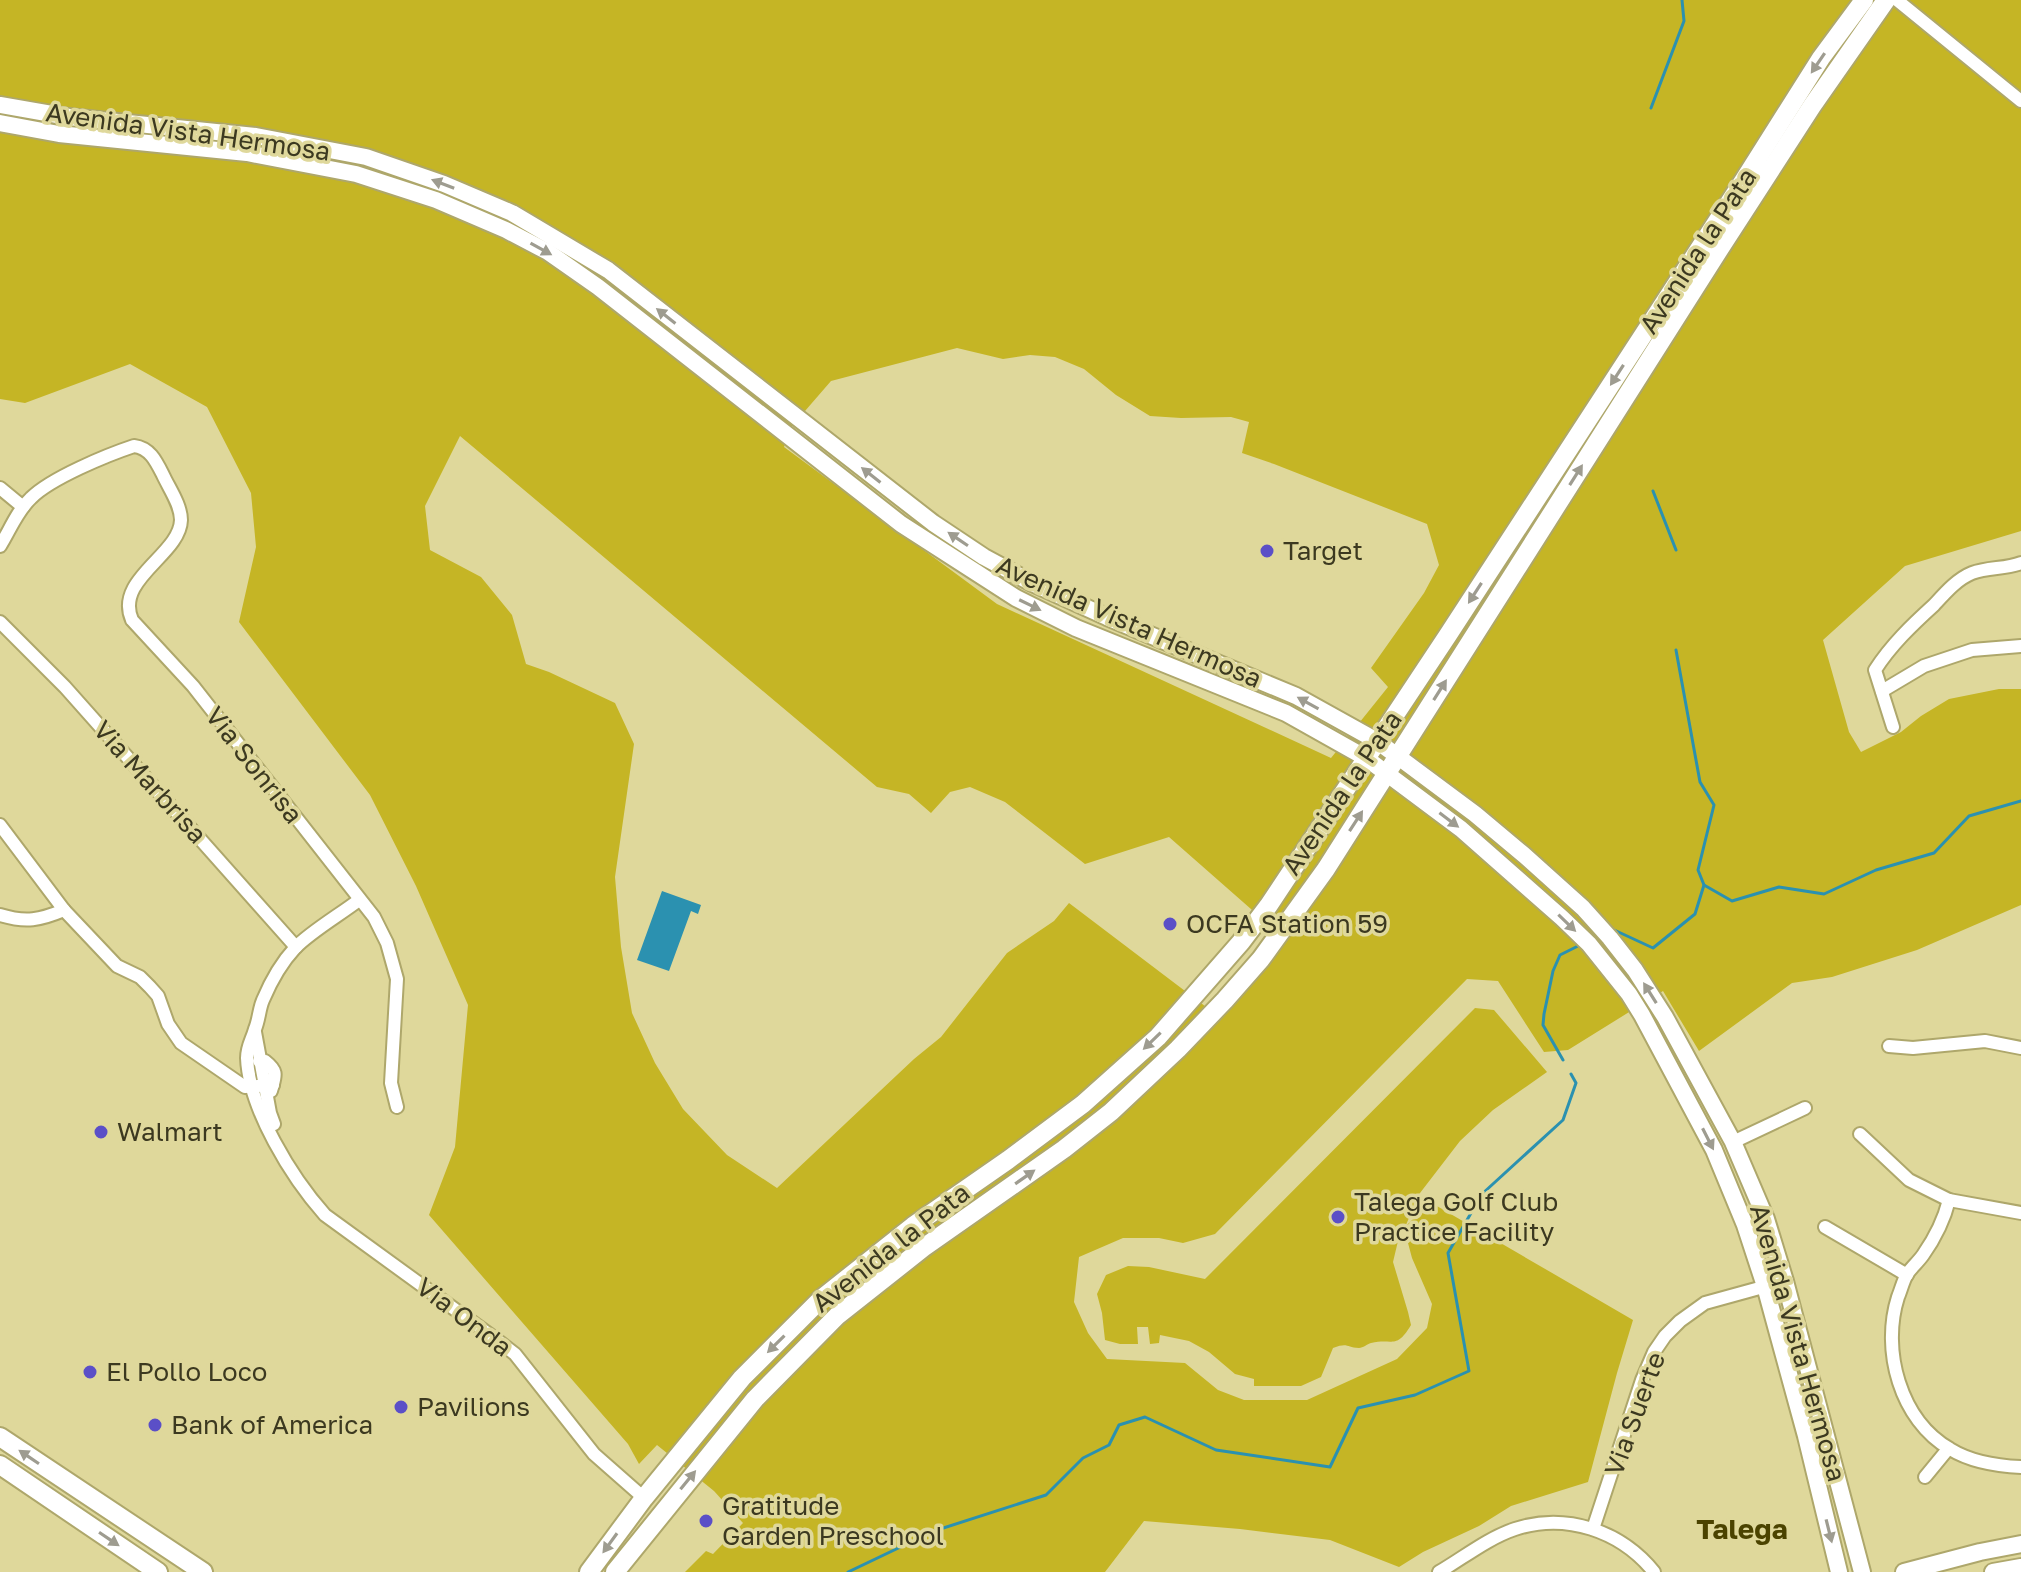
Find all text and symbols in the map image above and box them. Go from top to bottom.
one-way arrow [1811,52,1826,73]
street label: Avenida Vista Hermosa [44,96,332,167]
street label: Avenida la Pata [1633,162,1763,339]
one-way arrow [431,177,455,190]
one-way arrow [530,242,552,256]
one-way arrow [656,308,676,324]
one-way arrow [1609,365,1624,386]
one-way arrow [1568,464,1582,486]
one-way arrow [861,468,881,484]
one-way arrow [947,532,968,547]
place label: Target [1283,535,1363,566]
marker: Target [1258,542,1276,560]
street label: Avenida Vista Hermosa [992,549,1267,694]
one-way arrow [1468,583,1483,604]
one-way arrow [1018,598,1041,612]
one-way arrow [1432,679,1446,701]
one-way arrow [1297,696,1320,710]
street label: Via Sonrisa [199,700,310,829]
street label: Avenida la Pata [1275,705,1408,881]
street label: Via Marbrisa [87,714,214,849]
one-way arrow [1349,810,1363,832]
one-way arrow [1439,812,1460,828]
place label: OCFA Station 59 [1186,908,1388,939]
one-way arrow [1557,914,1576,932]
marker: OCFA Station 59 [1161,915,1179,933]
one-way arrow [1644,982,1658,1004]
one-way arrow [1143,1032,1162,1050]
place label: Walmart [117,1116,223,1147]
marker: Walmart [92,1123,110,1141]
one-way arrow [1701,1127,1715,1150]
one-way arrow [1014,1169,1035,1185]
street label: Avenida la Pata [806,1177,975,1319]
place label: Talega Golf Club Practice Facility [1354,1186,1558,1247]
street label: Avenida Vista Hermosa [1744,1201,1853,1485]
marker: Talega Golf Club Practice Facility [1329,1208,1347,1226]
street label: Via Onda [410,1271,518,1363]
one-way arrow [767,1334,786,1353]
street label: Via Suerte [1598,1348,1671,1480]
place label: El Pollo Loco [106,1356,267,1387]
marker: El Pollo Loco [81,1363,99,1381]
place label: Pavilions [417,1391,530,1422]
marker: Pavilions [392,1398,410,1416]
place label: Bank of America [171,1409,373,1440]
marker: Bank of America [146,1416,164,1434]
one-way arrow [19,1450,40,1465]
one-way arrow [679,1471,696,1491]
place label: Gratitude Garden Preschool [722,1490,944,1551]
marker: Gratitude Garden Preschool [697,1512,715,1530]
district label: Talega [1696,1512,1788,1545]
one-way arrow [1824,1519,1836,1544]
one-way arrow [98,1531,120,1546]
one-way arrow [603,1533,618,1554]

